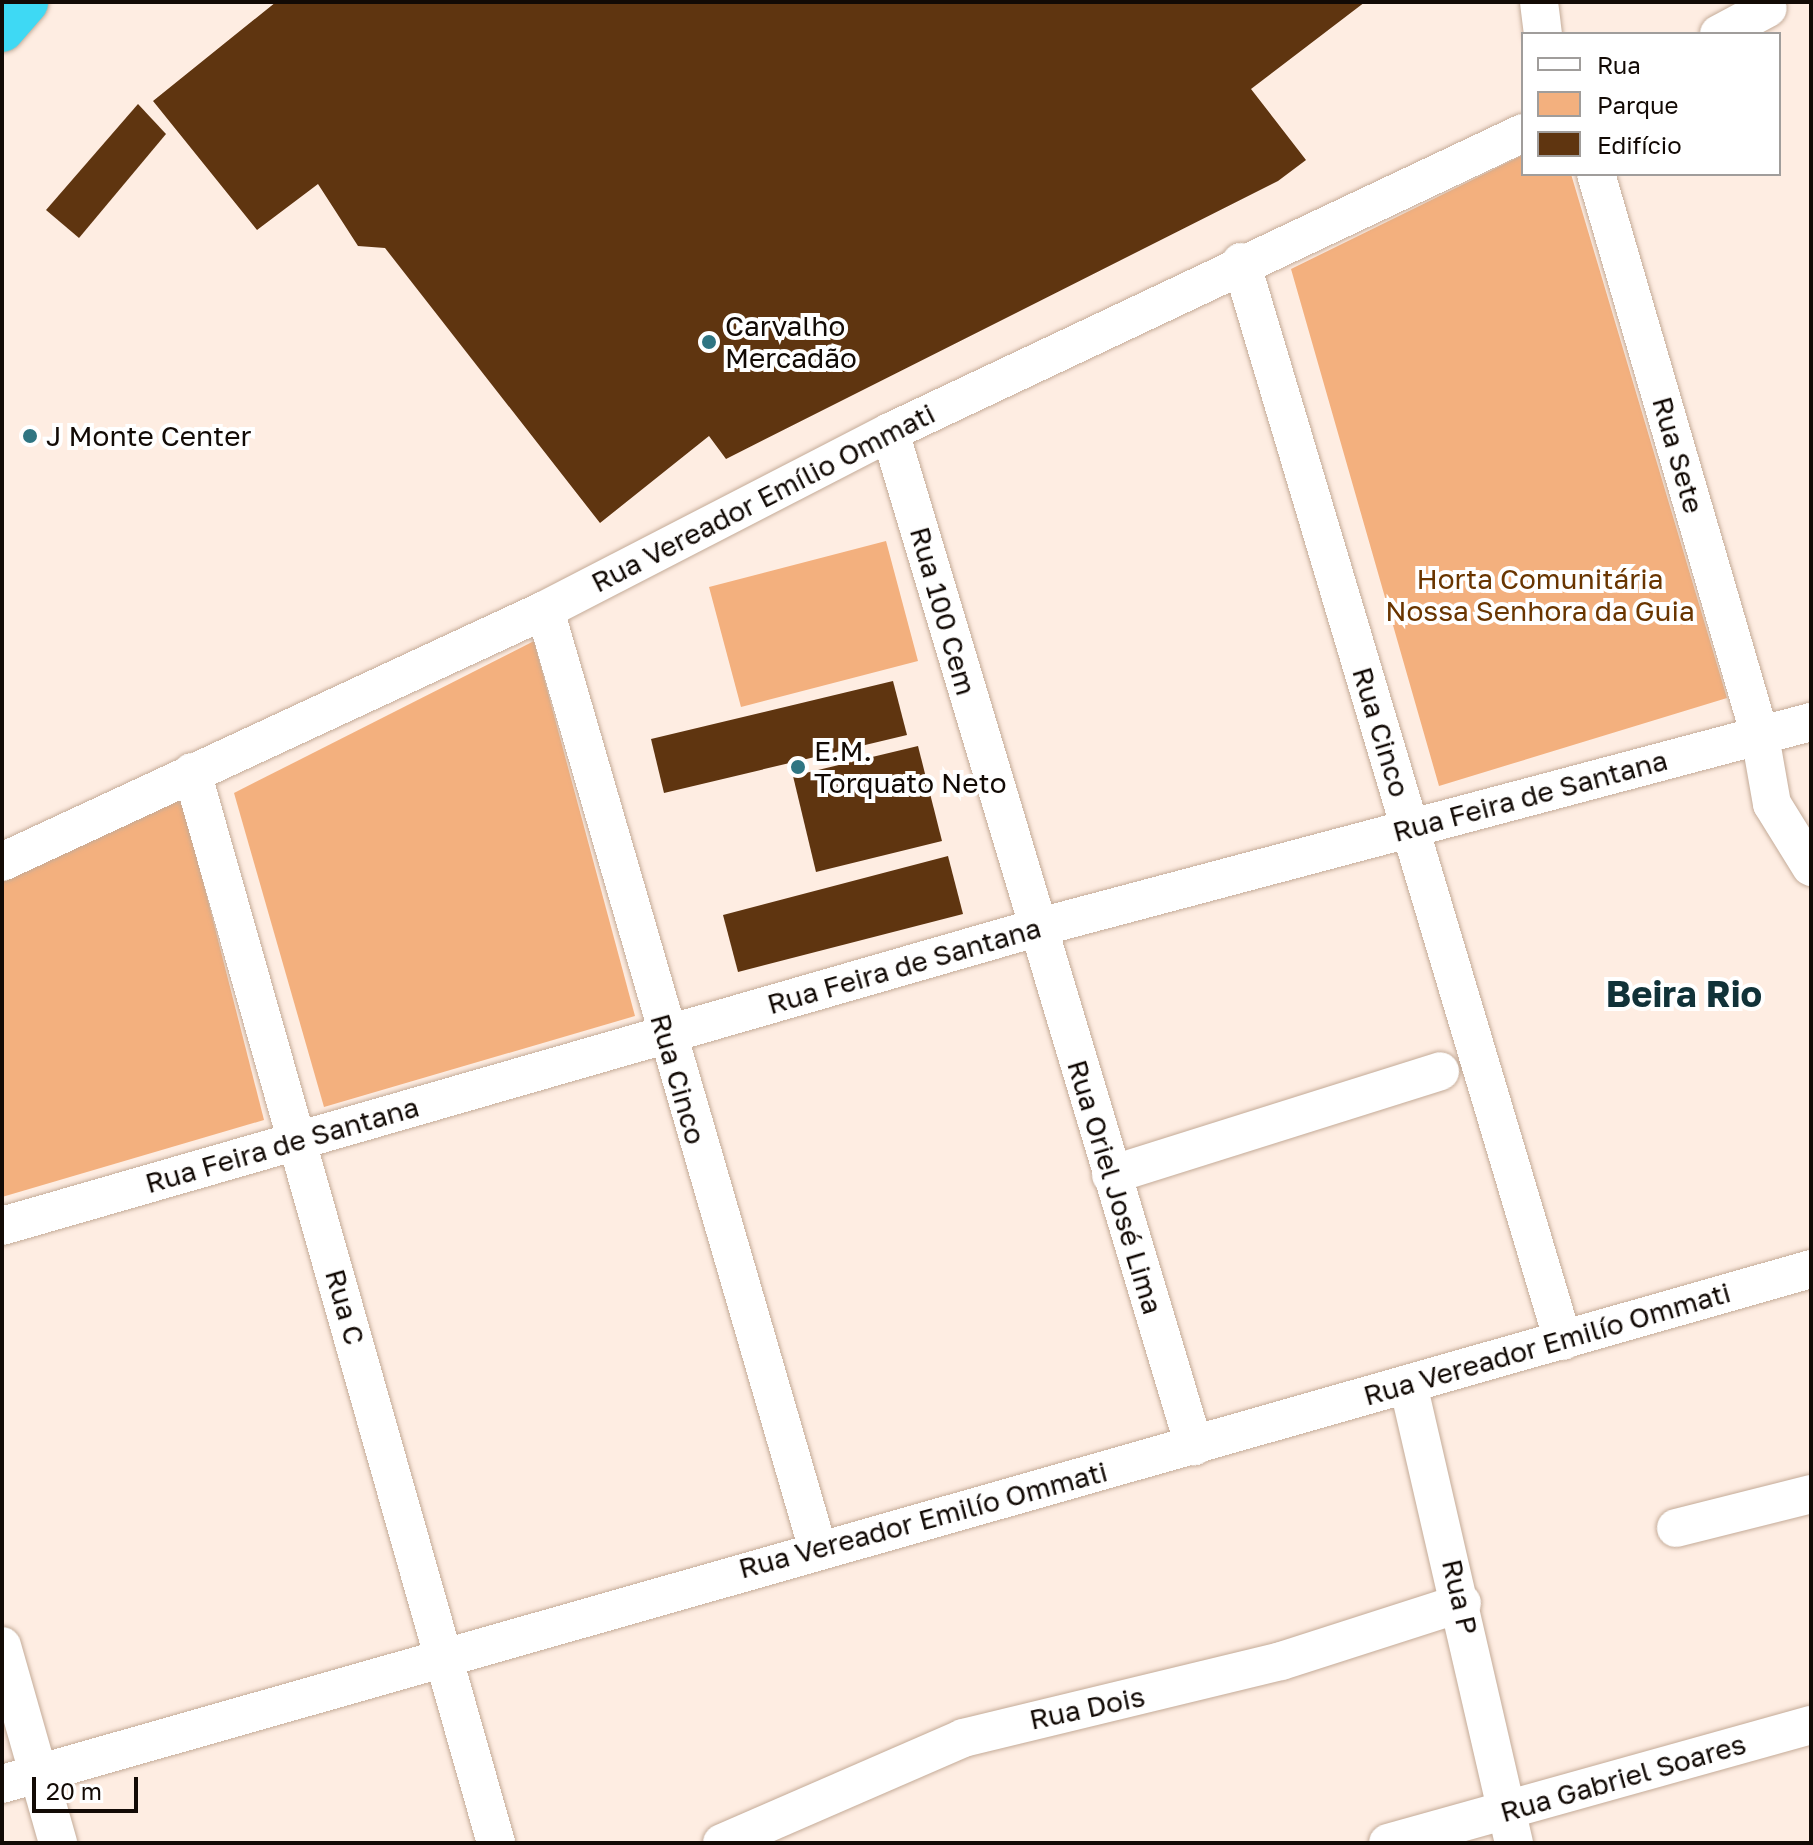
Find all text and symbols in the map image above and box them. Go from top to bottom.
legend [1521,32,1781,176]
text: Rua [1597,50,1641,79]
text: Parque [1597,90,1678,119]
text: Edifício [1597,130,1682,159]
place label: Carvalho Mercadão [725,309,857,375]
marker: Carvalho Mercadão [700,333,718,351]
street label: Rua Sete [1645,393,1711,517]
street label: Rua Vereador Emílio Ommati [586,397,940,599]
place label: J Monte Center [46,419,251,453]
marker: J Monte Center [21,427,39,445]
street label: Rua 100 Cem [903,523,983,699]
park label: Horta Comunitária Nossa Senhora da Guia [1385,562,1695,628]
street label: Rua Cinco [1345,663,1417,801]
place label: E.M. Torquato Neto [814,734,1006,800]
street label: Rua Feira de Santana [1389,743,1671,849]
marker: E.M. Torquato Neto [789,758,807,776]
street label: Rua Feira de Santana [763,911,1045,1021]
district label: Beira Rio [1606,972,1762,1016]
street label: Rua Cinco [643,1010,713,1148]
street label: Rua Oriel José Lima [1060,1056,1170,1318]
street label: Rua Feira de Santana [141,1090,423,1200]
street label: Rua C [318,1265,372,1349]
street label: Rua Vereador Emilío Ommati [1360,1275,1734,1413]
street label: Rua Vereador Emilío Ommati [735,1455,1111,1585]
street label: Rua P [1435,1556,1485,1638]
street label: Rua Dois [1026,1679,1148,1737]
street label: Rua Gabriel Soares [1496,1727,1750,1829]
scale bar [36,1761,142,1811]
text: 20 m [46,1776,102,1805]

